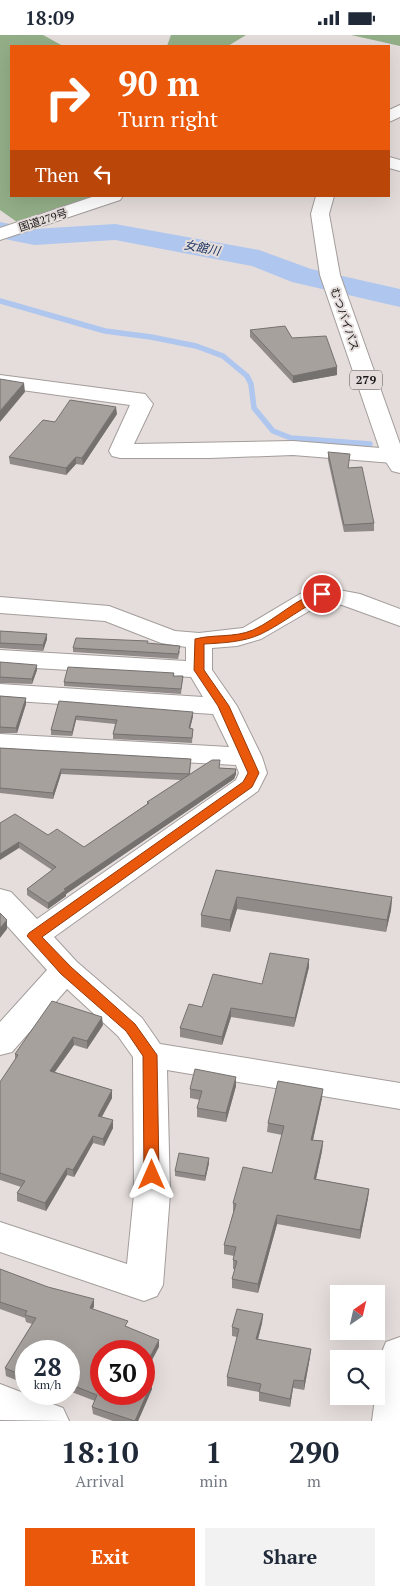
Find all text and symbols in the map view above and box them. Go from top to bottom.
text: 18:09 [25,5,74,30]
text: 90 m [118,60,199,106]
icon: right [35,65,100,130]
text: Turn right [118,104,218,133]
icon: left [89,160,117,188]
text: Then [35,162,79,187]
street label: 国道279号 [17,206,69,234]
water label: 女館川 [183,237,223,259]
street label: むつバイパス [328,286,362,352]
road number: 279 [350,371,382,389]
pin [301,573,343,615]
icon: arrive [308,580,336,608]
position arrow [125,1148,177,1200]
north arrow [330,1285,385,1340]
map controls [330,1285,385,1405]
speed limit sign: 30 [90,1340,155,1405]
text: 28 [33,1350,62,1383]
button: search [330,1350,385,1405]
text: km/h [34,1377,61,1392]
text: 18:10 [61,1432,139,1472]
text: 1 [205,1432,222,1472]
text: 290 [288,1432,339,1472]
text: Arrival [75,1470,124,1492]
text: min [200,1470,228,1492]
text: m [307,1470,321,1492]
button: Exit [25,1528,195,1586]
button: Share [205,1528,375,1586]

